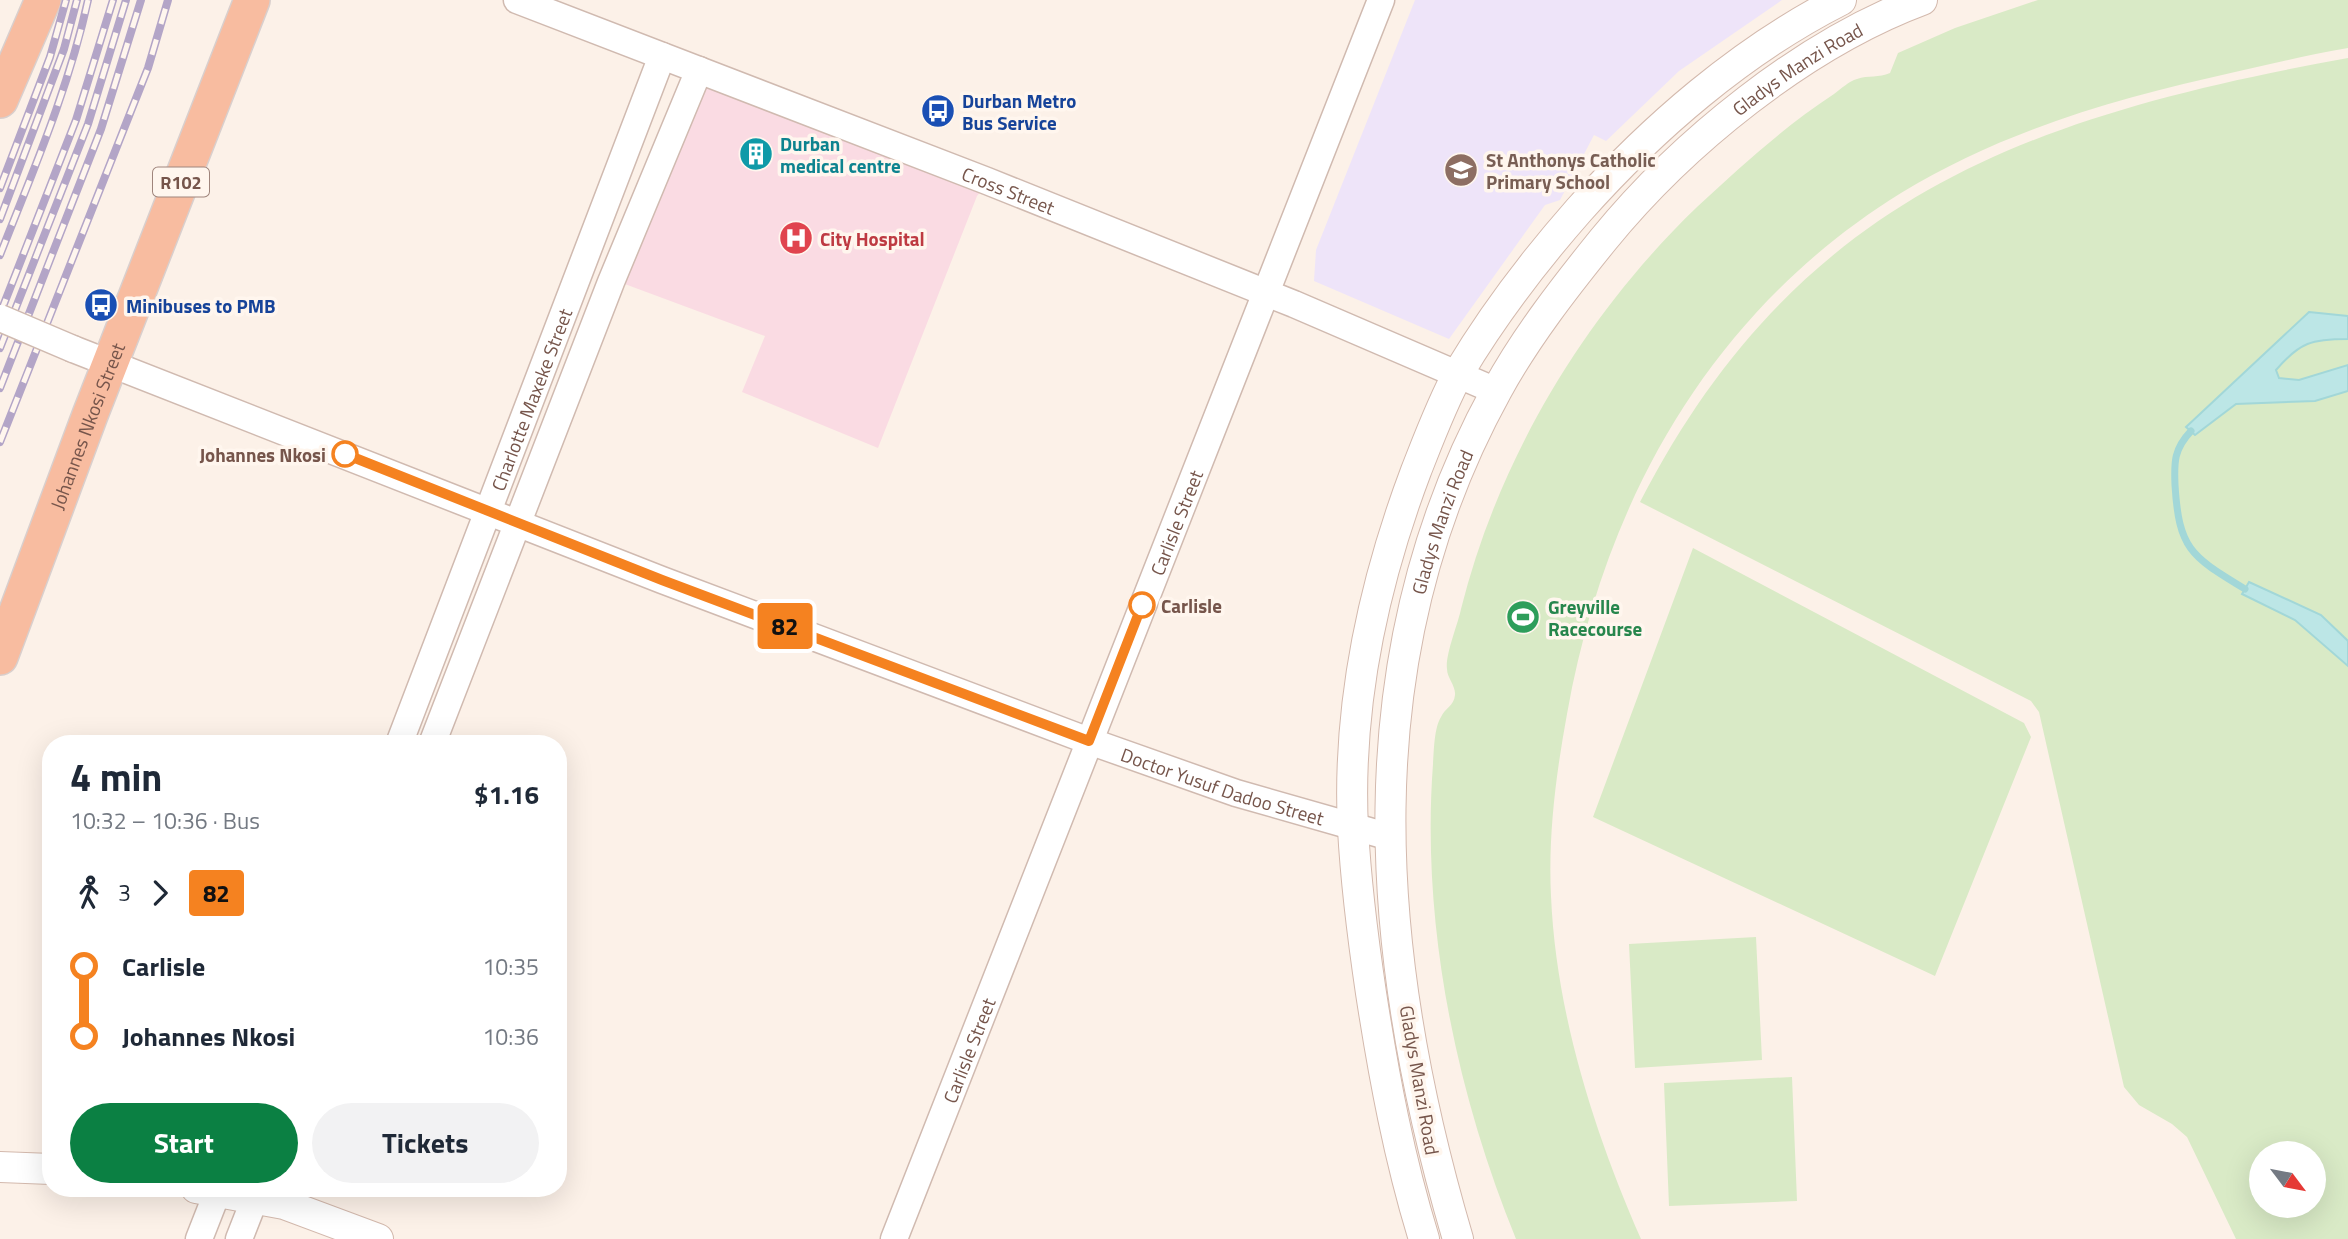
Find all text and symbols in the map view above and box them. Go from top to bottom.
street label: Gladys Manzi Road [1725,15,1868,122]
place label: Durban Metro Bus Service [962,86,1076,137]
bus stop icon: Durban Metro Bus Service [919,92,957,130]
place label: Durban medical centre [780,129,901,180]
building icon: Durban medical centre [737,135,775,173]
place label: St Anthonys Catholic Primary School [1486,145,1656,196]
school or university icon: St Anthonys Catholic Primary School [1442,151,1480,189]
street label: Cross Street [958,158,1060,221]
road number: R102 [153,168,209,196]
hospital icon: City Hospital [777,219,815,257]
place label: City Hospital [820,224,925,253]
bus stop icon: Minibuses to PMB [82,286,120,324]
place label: Minibuses to PMB [126,291,276,320]
street label: Charlotte Maxeke Street [483,304,579,495]
street label: Johannes Nkosi Street [42,338,132,513]
place label: Johannes Nkosi [199,440,326,469]
marker: Johannes Nkosi [332,441,358,467]
street label: Gladys Manzi Road [1403,445,1480,597]
street label: Carlisle Street [1142,465,1210,579]
place label: Carlisle [1161,591,1222,620]
marker: Carlisle [1129,592,1155,618]
place label: Greyville Racecourse [1548,592,1643,643]
sports icon: Greyville Racecourse [1504,598,1542,636]
line badge: 82 [754,603,816,649]
text: 82 [772,608,798,644]
street label: Doctor Yusuf Dadoo Street [1117,739,1328,832]
text: 4 min [70,748,162,806]
text: $1.16 [474,775,539,814]
text: 10:32 – 10:36 · Bus [70,803,260,838]
icon: walk [70,874,108,912]
icon: forward [141,874,179,912]
text: 3 [118,875,131,910]
text: 82 [203,875,230,911]
text: Carlisle [122,947,205,986]
text: 10:35 [482,949,539,984]
street label: Carlisle Street [934,993,1002,1107]
street label: Gladys Manzi Road [1393,1003,1447,1157]
text: Johannes Nkosi [122,1017,295,1056]
text: 10:36 [482,1019,539,1054]
button: Start [70,1103,298,1183]
button: Tickets [312,1103,539,1183]
north arrow [2249,1141,2326,1218]
map controls [2249,1141,2326,1218]

